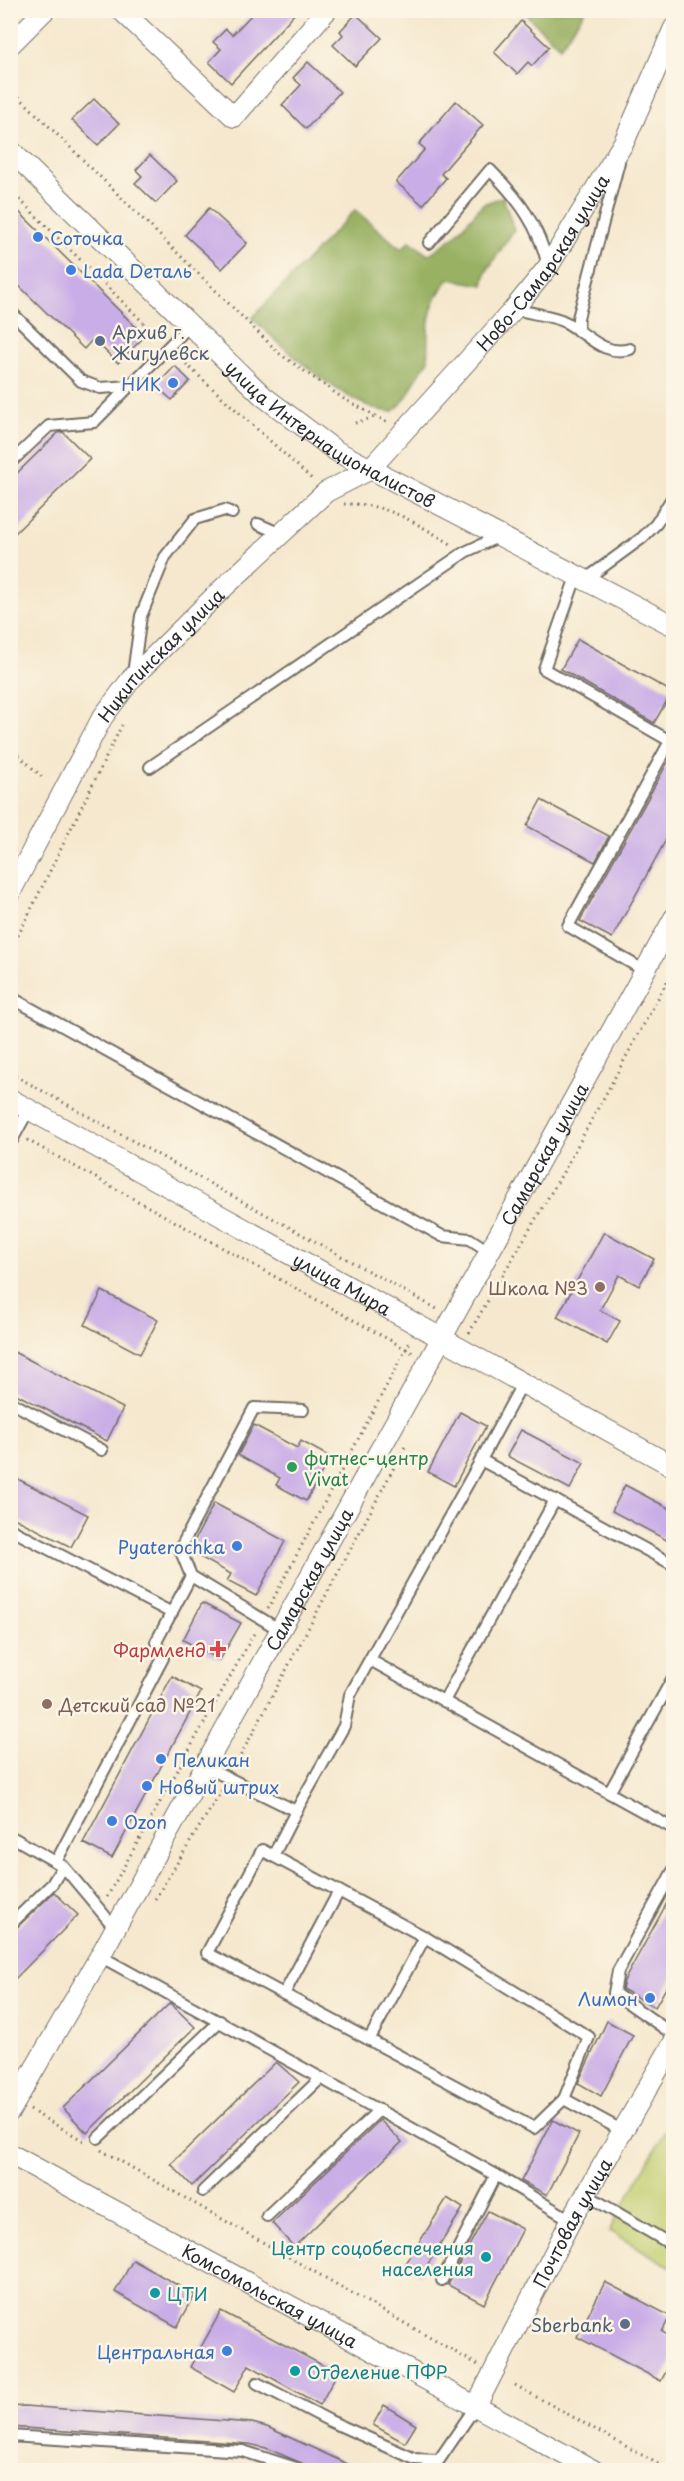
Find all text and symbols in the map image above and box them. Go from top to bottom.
street label: Ново-Самарская улица [469,168,615,357]
place label: Соточка [50,224,124,251]
marker: Соточка [31,230,45,244]
place label: Lada Dеталь [83,257,192,284]
marker: Lada Dеталь [64,263,78,277]
place label: Архив г. Жигулевск [111,318,210,366]
marker: Архив г. Жигулевск [93,334,107,348]
street label: улица Интернационалистов [220,353,440,514]
place label: НИК [121,370,161,397]
marker: НИК [166,376,180,390]
street label: Никитинская улица [90,581,230,727]
street label: Самарская улица [493,1077,594,1230]
street label: улица Мира [288,1245,397,1322]
place label: Школа №3 [488,1274,588,1301]
marker: Школа №3 [593,1280,607,1294]
place label: фитнес-центр Vivat [304,1444,429,1492]
marker: фитнес-центр Vivat [285,1460,299,1474]
street label: Самарская улица [258,1502,359,1655]
place label: Pyaterochka [118,1533,226,1560]
marker: Pyaterochka [230,1539,244,1553]
place label: Фармленд [113,1636,206,1663]
marker: Фармленд [211,1642,225,1656]
place label: Детский сад №21 [58,1691,215,1718]
marker: Детский сад №21 [40,1697,54,1711]
place label: Пеликан [173,1746,250,1773]
marker: Пеликан [154,1752,168,1766]
place label: Новый штрих [159,1773,279,1800]
marker: Новый штрих [140,1779,154,1793]
place label: Ozon [124,1808,167,1835]
marker: Ozon [105,1814,119,1828]
place label: Лимон [578,1985,638,2012]
marker: Лимон [643,1991,657,2005]
street label: Почтовая улица [525,2152,618,2292]
place label: Центр соцобеспечения населения [271,2234,474,2282]
street label: Комсомольская улица [178,2236,364,2354]
marker: Центр соцобеспечения населения [479,2250,493,2264]
place label: ЦТИ [167,2280,208,2307]
marker: ЦТИ [148,2286,162,2300]
place label: Sberbank [530,2311,613,2338]
marker: Sberbank [618,2317,632,2331]
place label: Центральная [97,2338,215,2365]
marker: Центральная [220,2344,234,2358]
place label: Отделение ПФР [307,2358,447,2385]
marker: Отделение ПФР [288,2364,302,2378]

